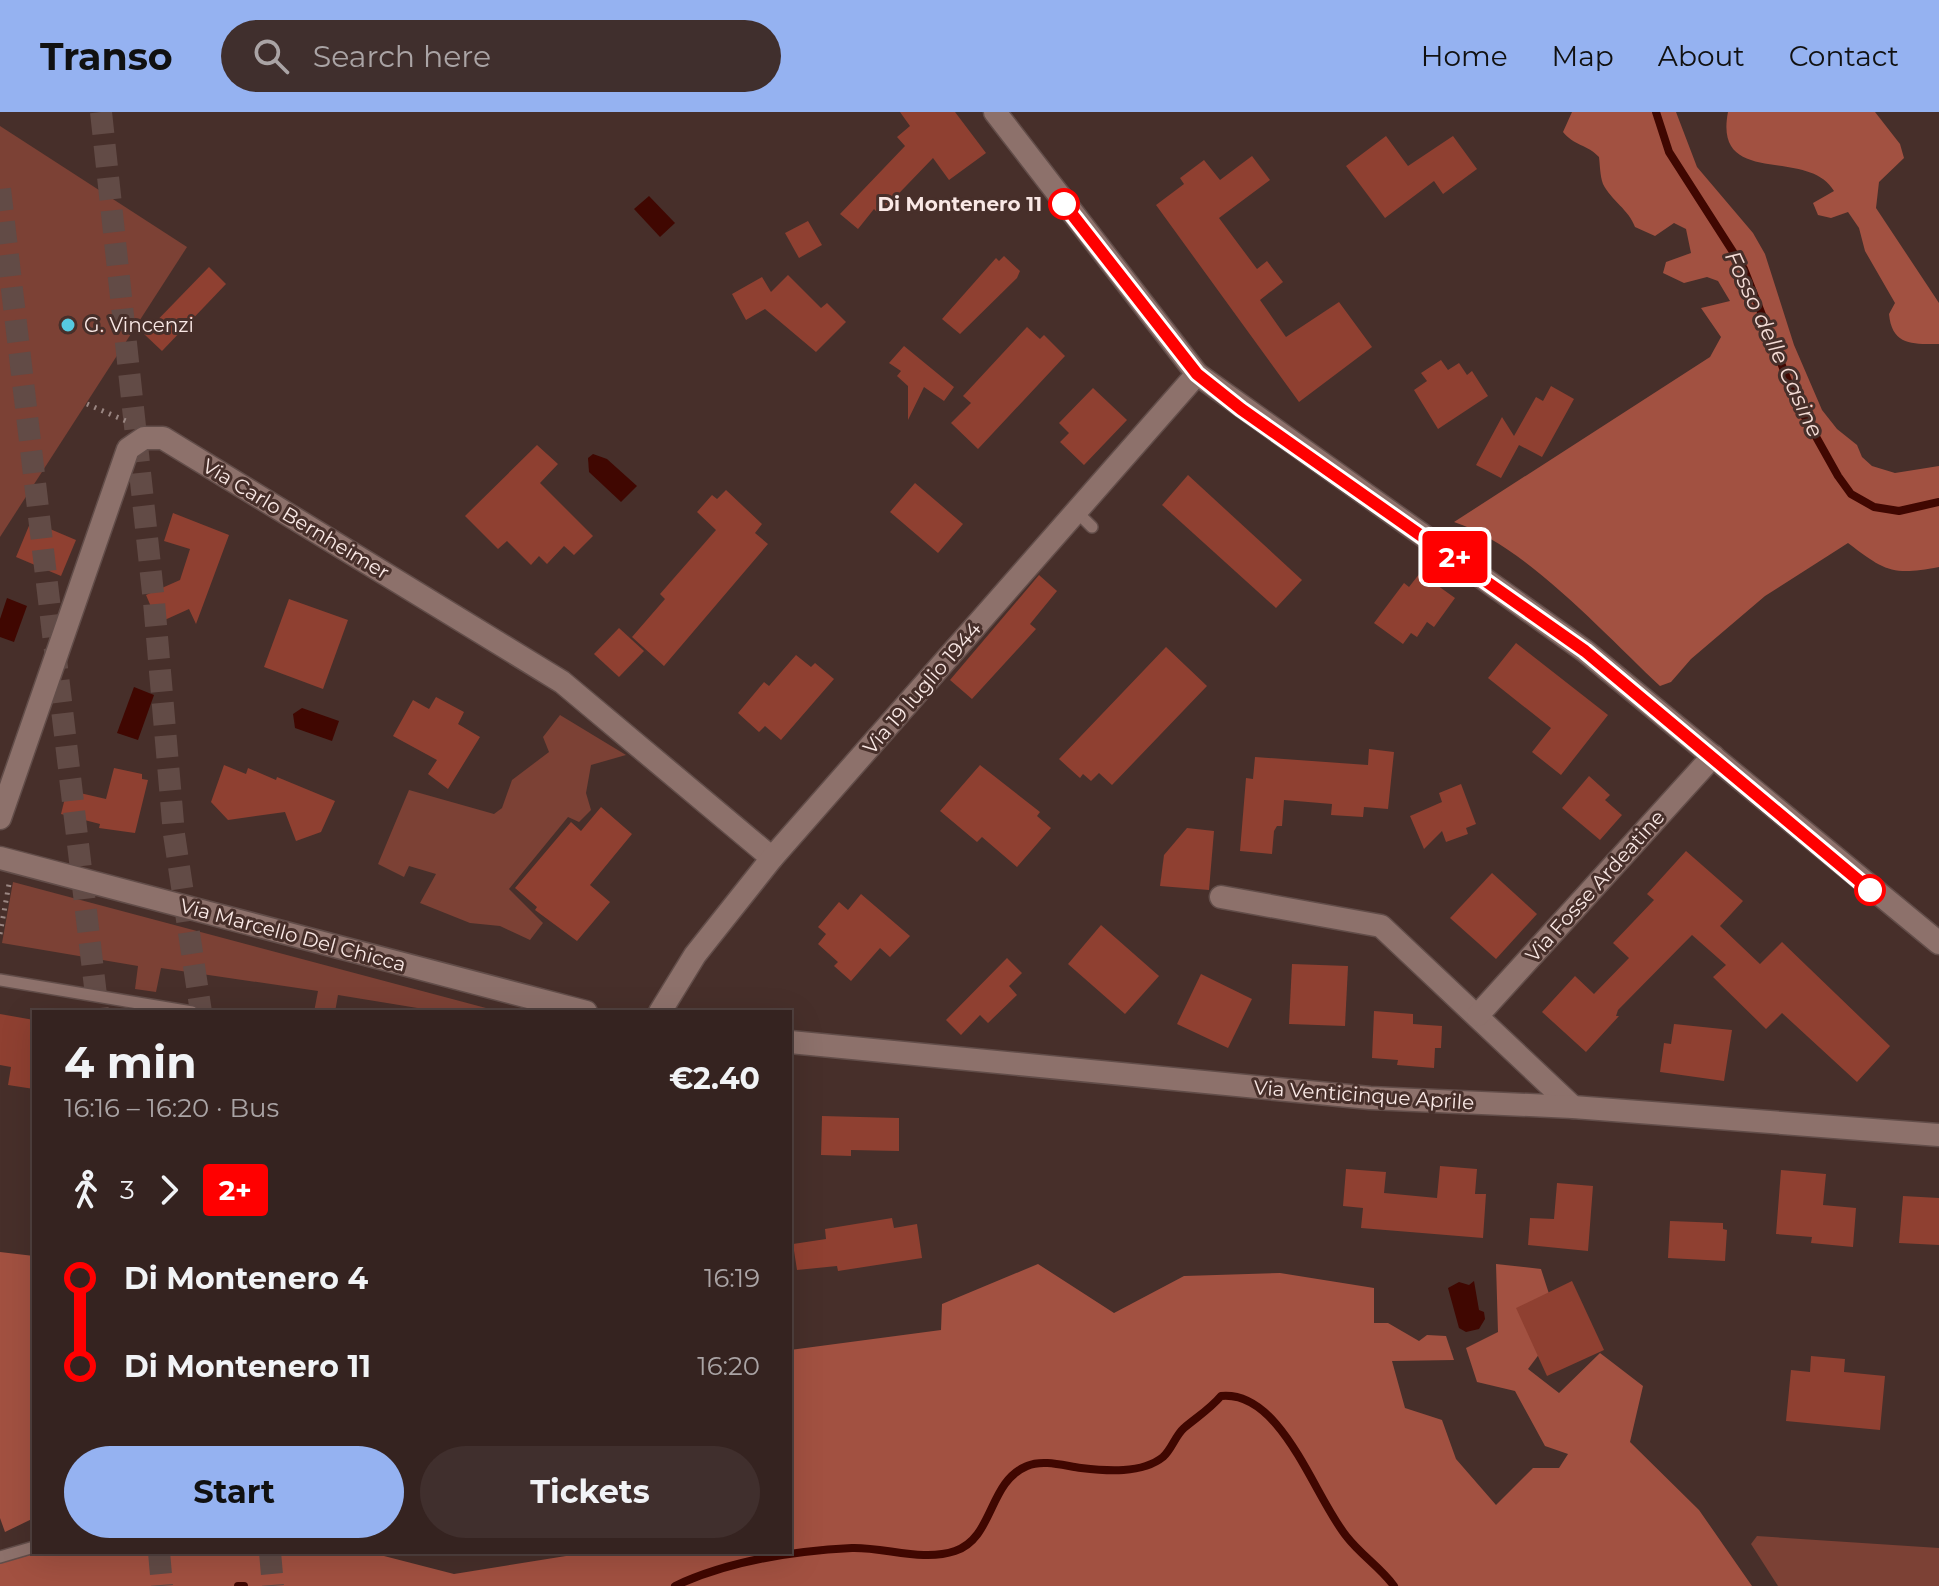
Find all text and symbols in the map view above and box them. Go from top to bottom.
search box [221,20,781,92]
text: Transo [40,33,173,80]
icon: search [249,34,293,78]
text: Search here [313,38,491,75]
text: Home [1421,39,1508,73]
text: Map [1552,39,1614,73]
text: About [1658,39,1745,73]
text: Contact [1789,39,1899,73]
marker: Di Montenero 11 [1049,189,1079,219]
place label: Di Montenero 11 [877,192,1042,216]
water label: Fosso delle Casine [1719,247,1829,441]
place label: G. Vincenzi [84,313,194,337]
marker: G. Vincenzi [59,316,77,334]
street label: Via Carlo Bernheimer [198,454,394,584]
line badge: 2+ [1419,531,1491,583]
text: 2+ [1438,540,1472,574]
street label: Via 19 luglio 1944 [858,617,986,759]
street label: Via Fosse Ardeatine [1520,805,1670,967]
unlabelled marker [1855,875,1885,905]
street label: Via Marcello Del Chicca [177,893,409,977]
text: 4 min [64,1035,197,1089]
text: €2.40 [669,1060,760,1097]
street label: Via Venticinque Aprile [1253,1075,1475,1115]
text: 16:16 – 16:20 · Bus [64,1092,279,1124]
icon: walk [64,1168,108,1212]
icon: forward [147,1168,191,1212]
text: 2+ [219,1173,252,1207]
text: 3 [120,1174,135,1206]
text: Di Montenero 4 [124,1260,368,1297]
text: 16:19 [704,1262,760,1294]
text: Di Montenero 11 [124,1348,371,1385]
text: 16:20 [697,1350,760,1382]
button: Start [64,1446,404,1538]
button: Tickets [420,1446,760,1538]

